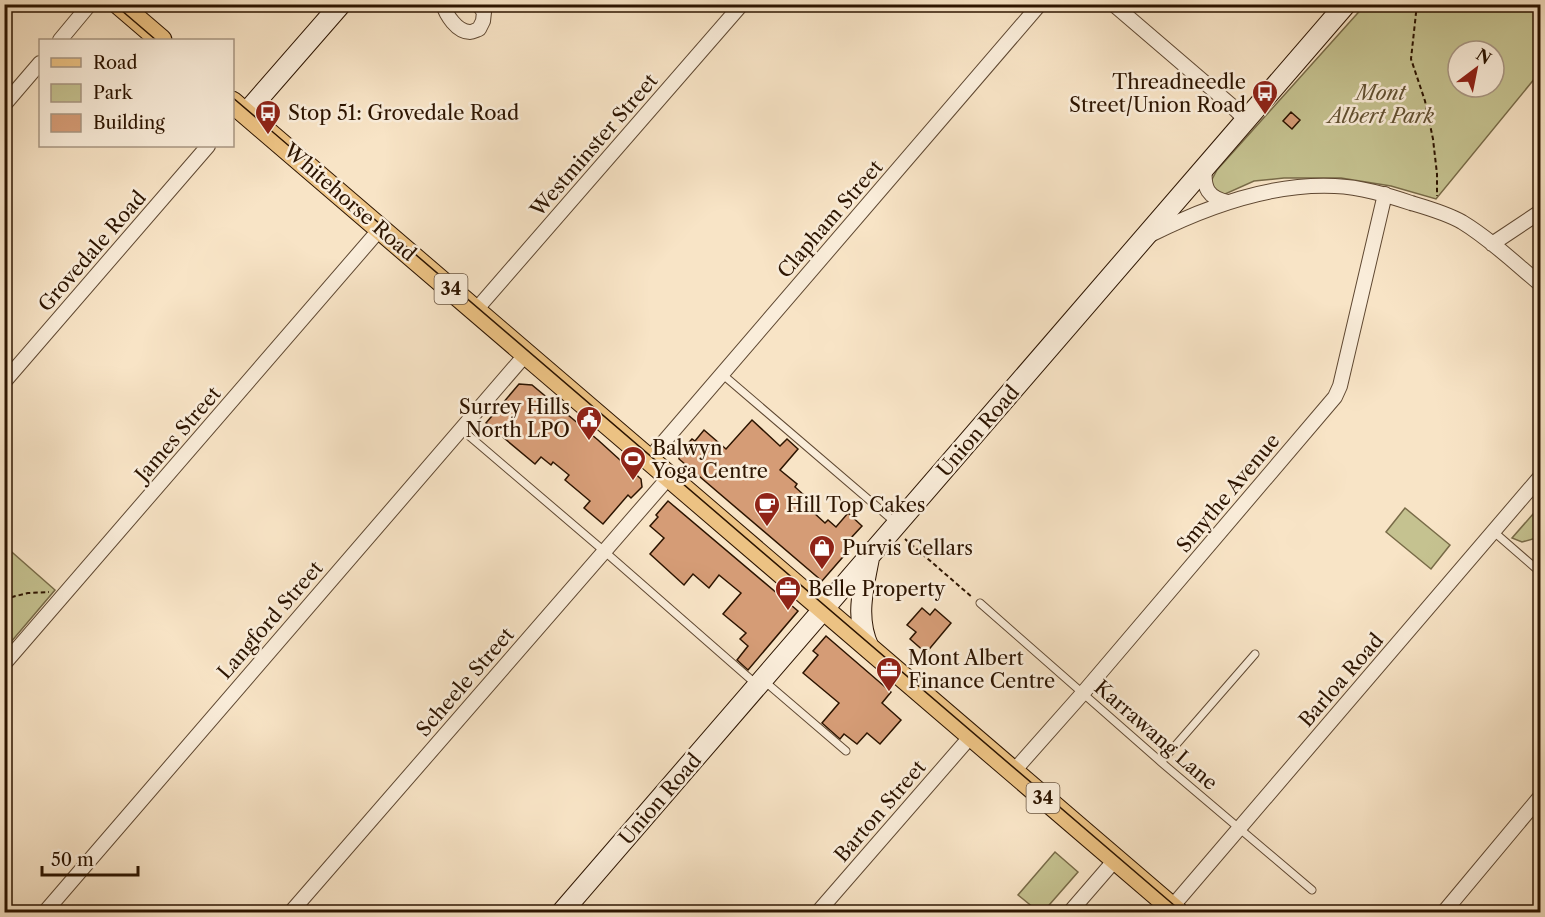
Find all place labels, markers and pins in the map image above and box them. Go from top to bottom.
place label: Threadneedle Street/Union Road [1069,70,1246,117]
bus stop icon: Threadneedle Street/Union Road [1250,78,1280,116]
bus stop icon: Stop 51: Grovedale Road [253,98,283,136]
place label: Stop 51: Grovedale Road [288,101,519,125]
place label: Surrey Hills North LPO [459,395,570,442]
public building icon: Surrey Hills North LPO [574,404,604,442]
place label: Balwyn Yoga Centre [651,436,768,483]
sports icon: Balwyn Yoga Centre [618,444,648,482]
cafe icon: Hill Top Cakes [752,490,782,528]
place label: Hill Top Cakes [786,493,926,517]
shop icon: Purvis Cellars [807,533,837,571]
place label: Purvis Cellars [842,536,973,560]
office icon: Belle Property [773,574,803,612]
place label: Belle Property [808,577,946,601]
place label: Mont Albert Finance Centre [908,646,1055,693]
office icon: Mont Albert Finance Centre [874,655,904,693]

